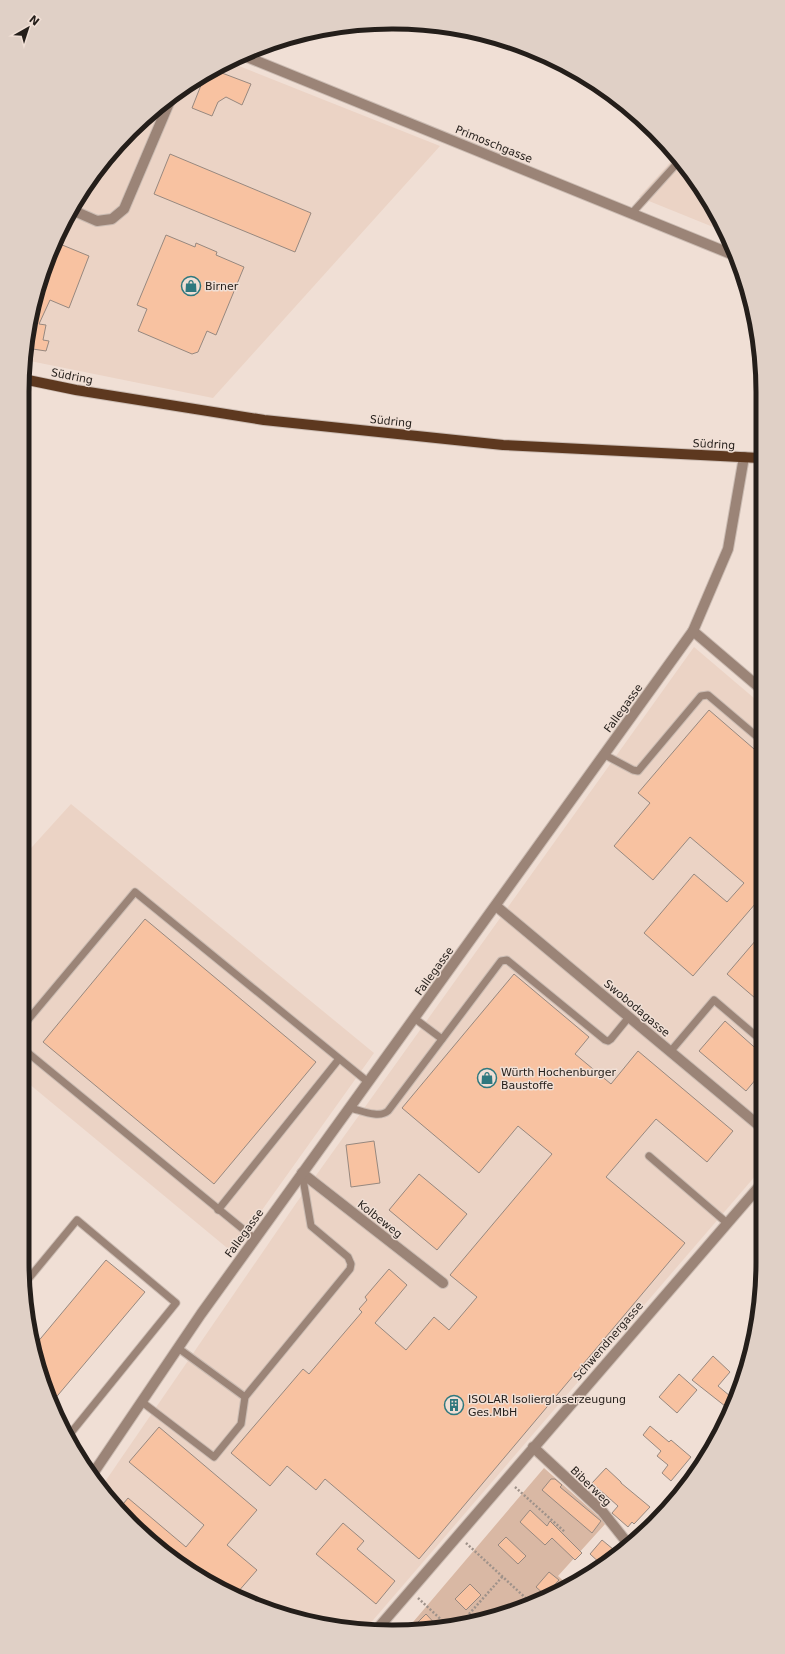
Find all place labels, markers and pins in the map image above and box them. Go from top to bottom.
shop icon: Birner [180,275,202,297]
place label: Birner [205,280,239,293]
place label: Würth Hochenburger Baustoffe [501,1066,617,1092]
shop icon: Würth Hochenburger Baustoffe [476,1067,498,1089]
place label: ISOLAR Isolierglaserzeugung Ges.MbH [468,1393,626,1419]
building icon: ISOLAR Isolierglaserzeugung Ges.MbH [443,1394,465,1416]

